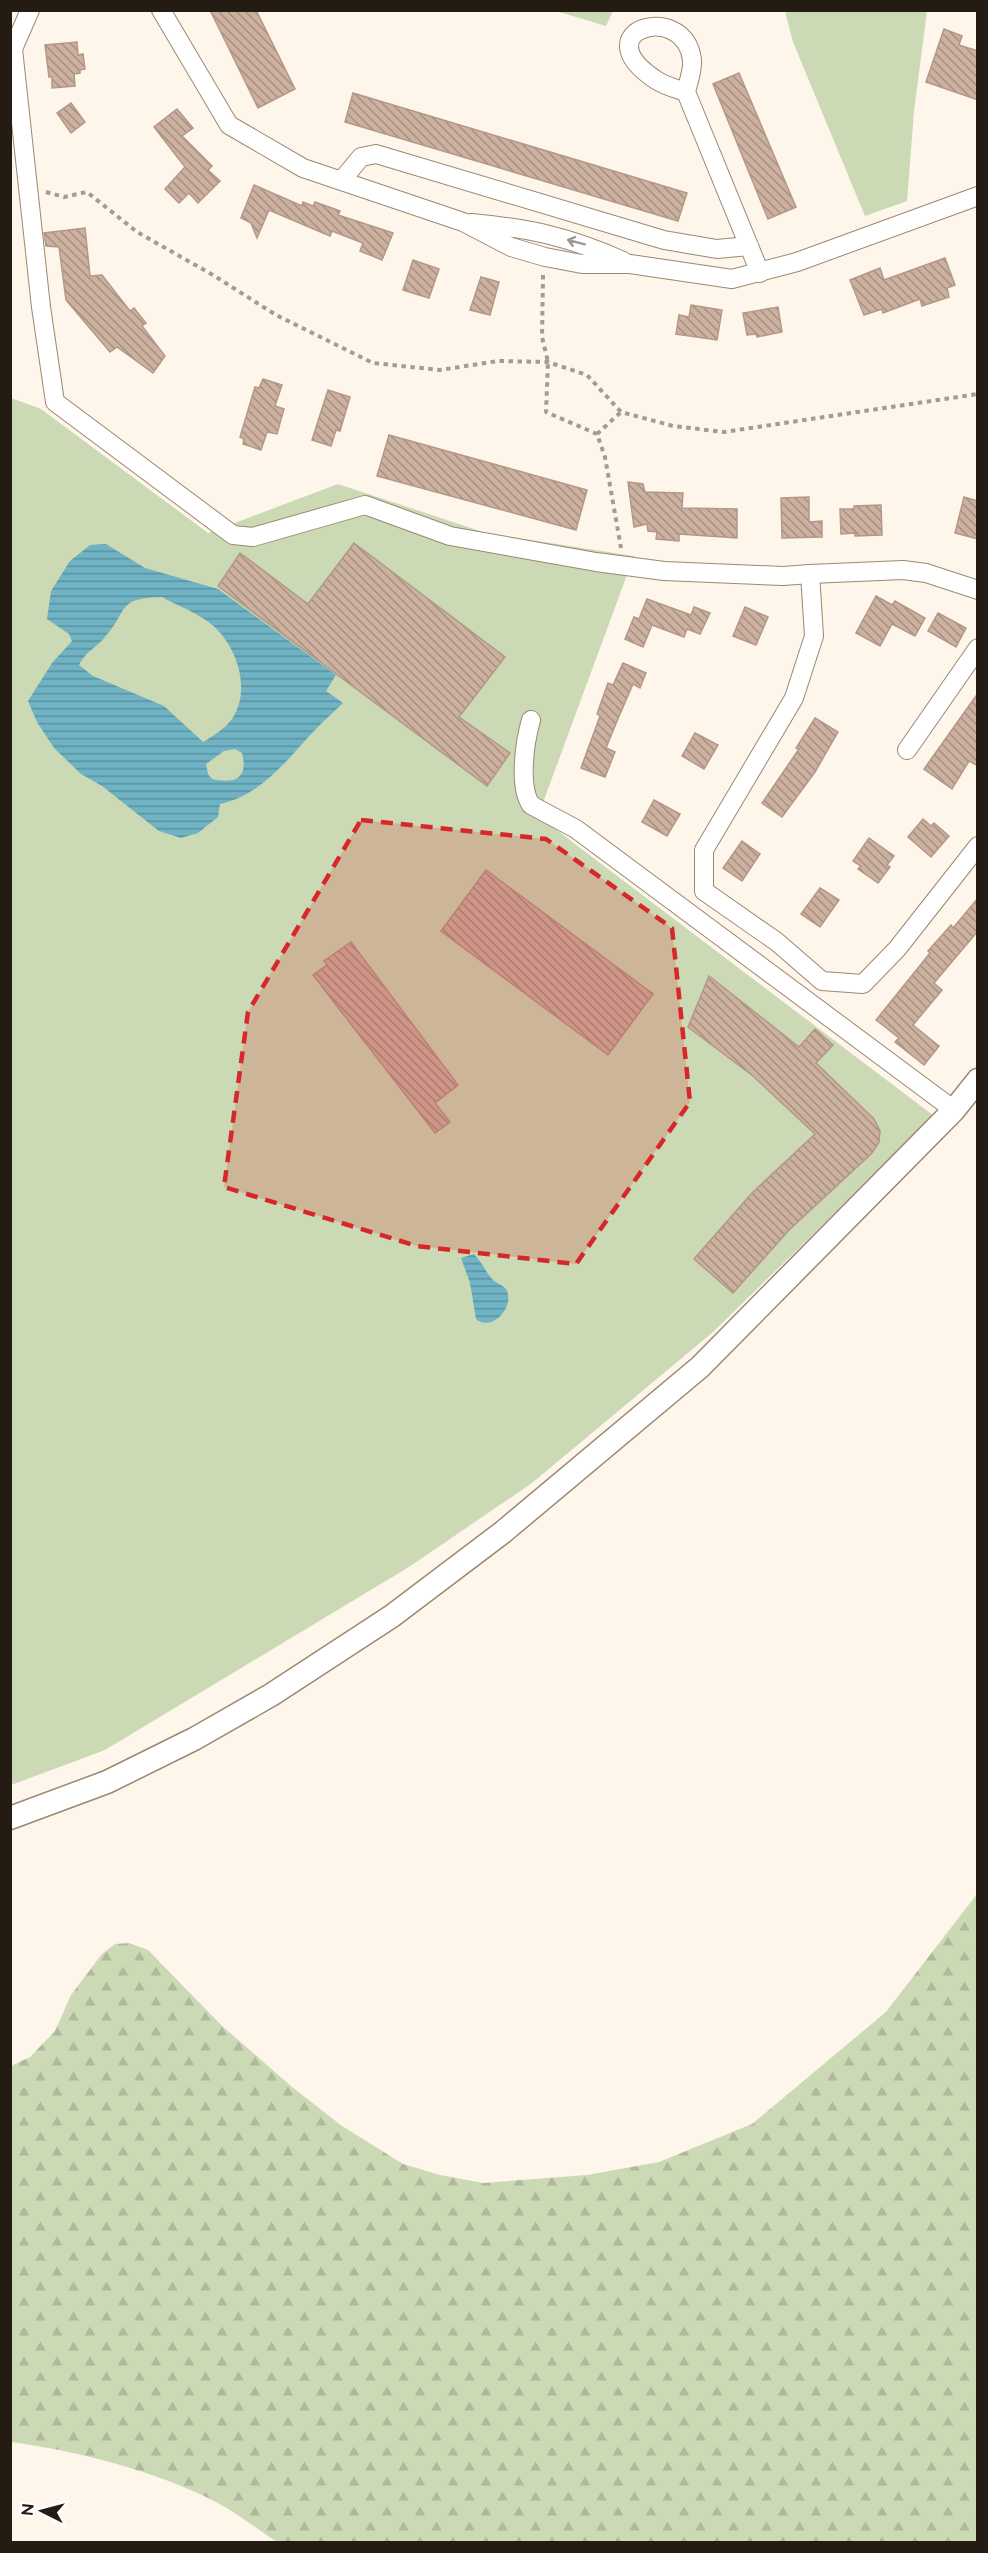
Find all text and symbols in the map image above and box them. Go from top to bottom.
one-way arrow [567,235,586,247]
north arrow [12,2481,72,2541]
text: N [17,2502,38,2517]

